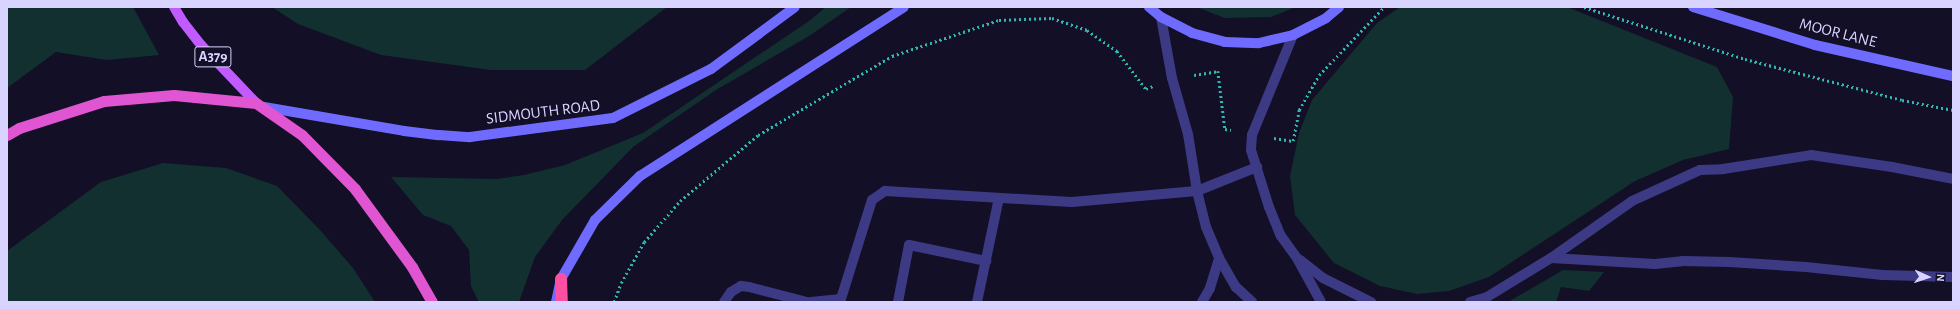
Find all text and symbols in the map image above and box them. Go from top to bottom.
street label: MOOR LANE [1797,14,1879,52]
road number: A379 [194,44,232,70]
street label: SIDMOUTH ROAD [485,95,601,129]
north arrow [1908,257,1948,297]
text: N [1935,274,1946,282]

